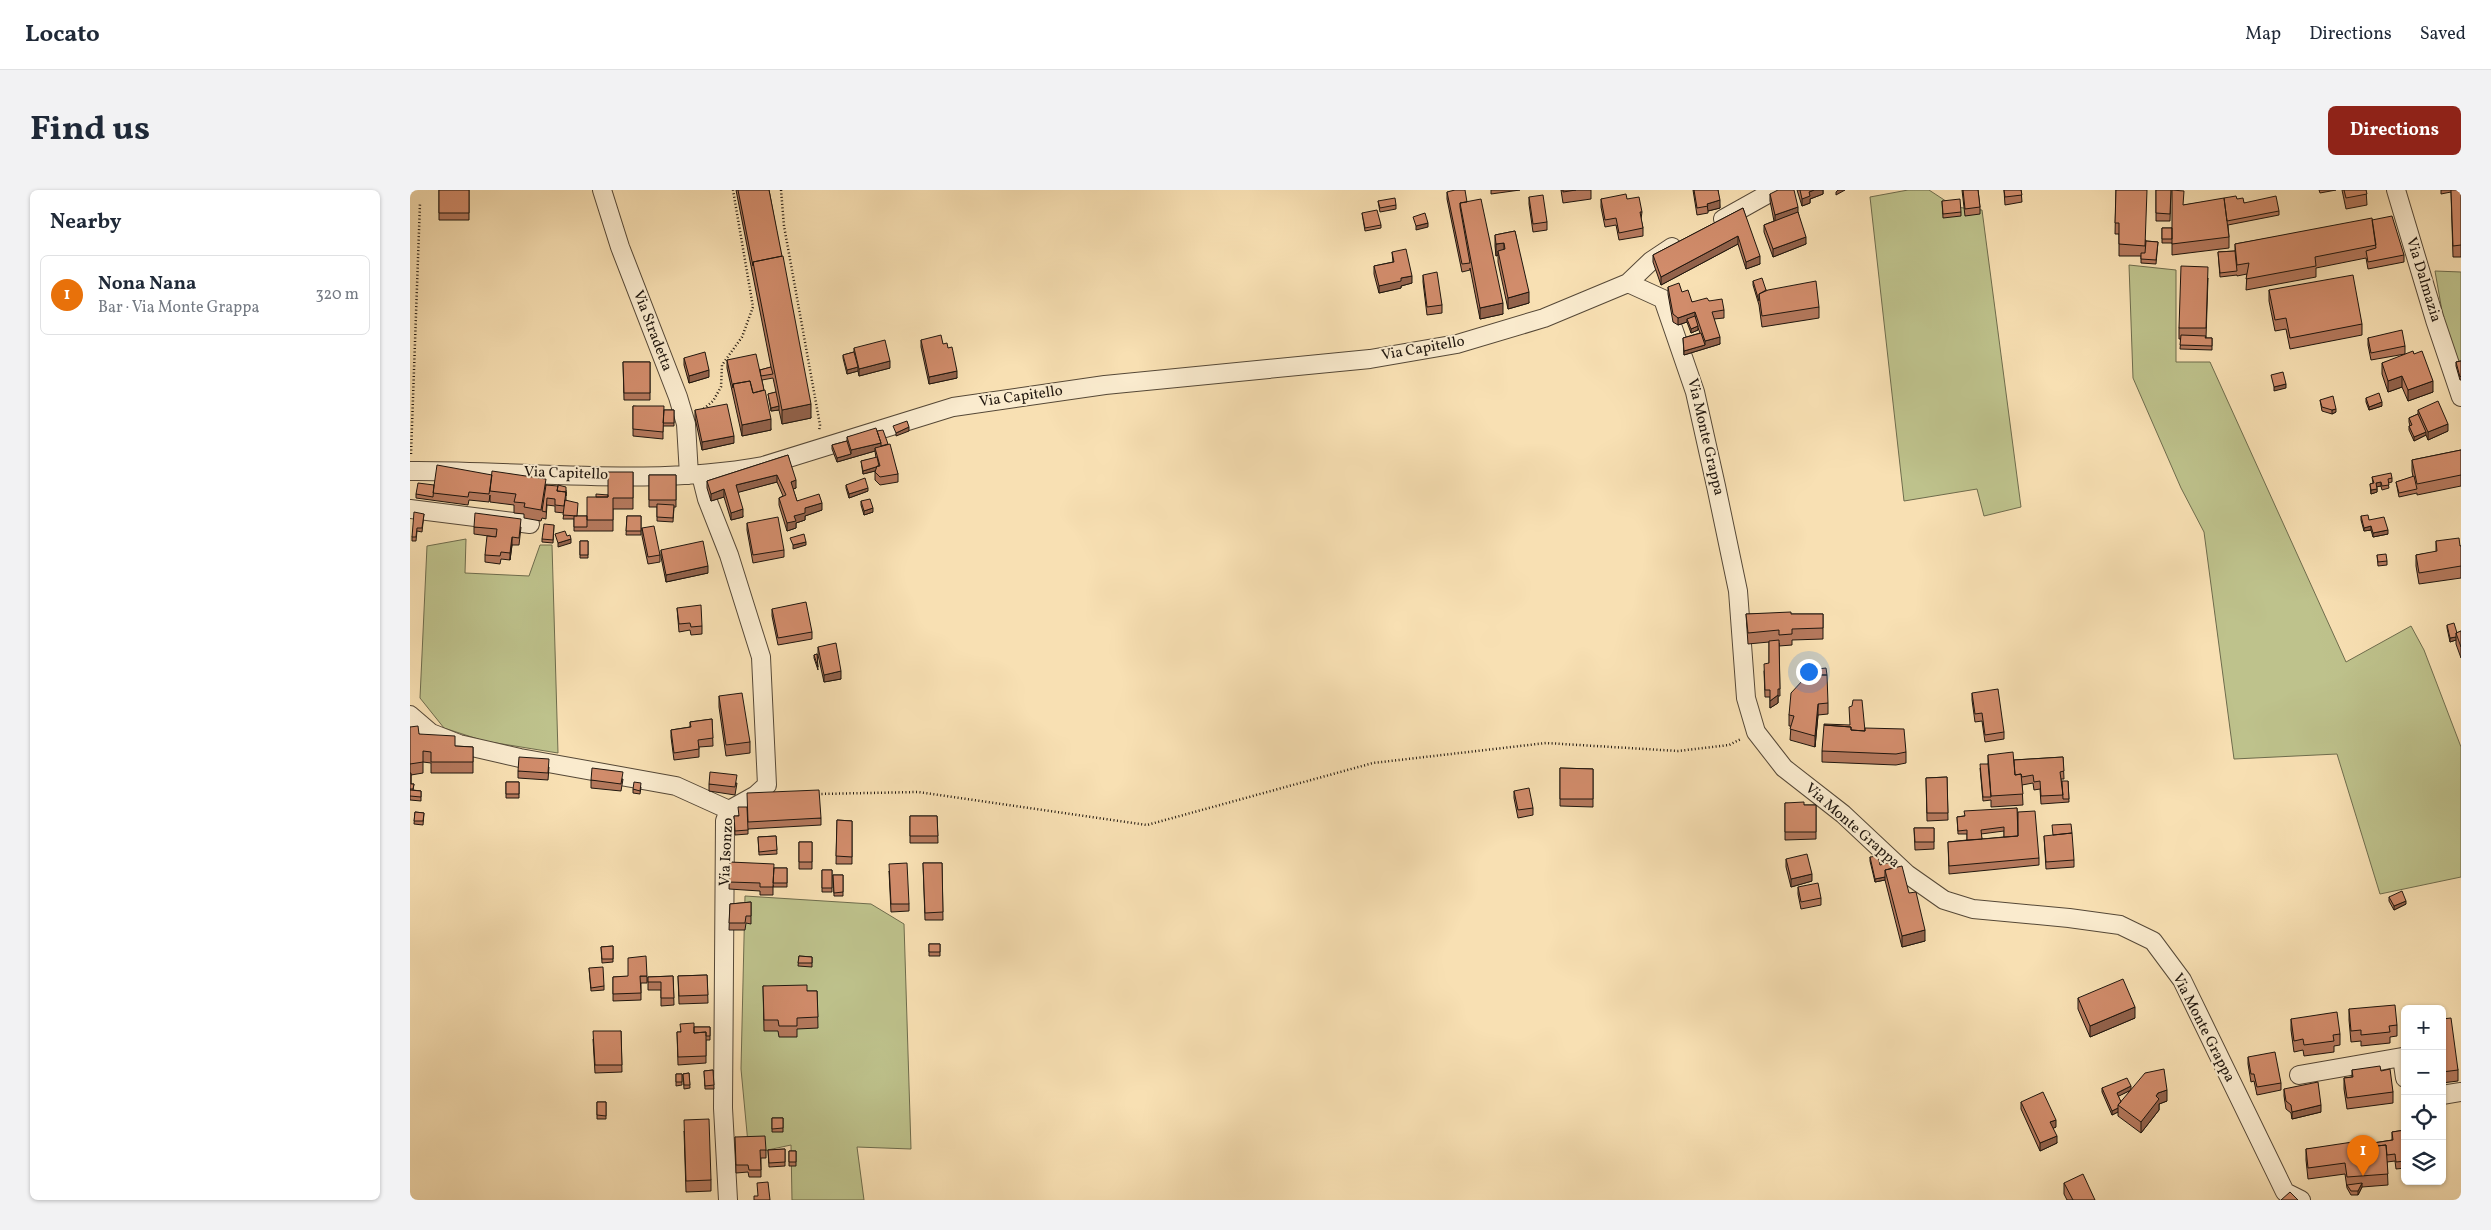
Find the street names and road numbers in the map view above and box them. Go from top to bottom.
street label: Via Dalmazia [2400,235,2446,325]
street label: Via Stradetta [627,287,677,375]
street label: Via Capitello [1380,331,1466,367]
street label: Via Monte Grappa [1681,376,1729,498]
street label: Via Capitello [978,381,1064,413]
street label: Via Capitello [524,462,608,486]
street label: Via Monte Grappa [1800,779,1904,873]
street label: Via Isonzo [715,817,739,887]
street label: Via Monte Grappa [2166,970,2240,1086]

